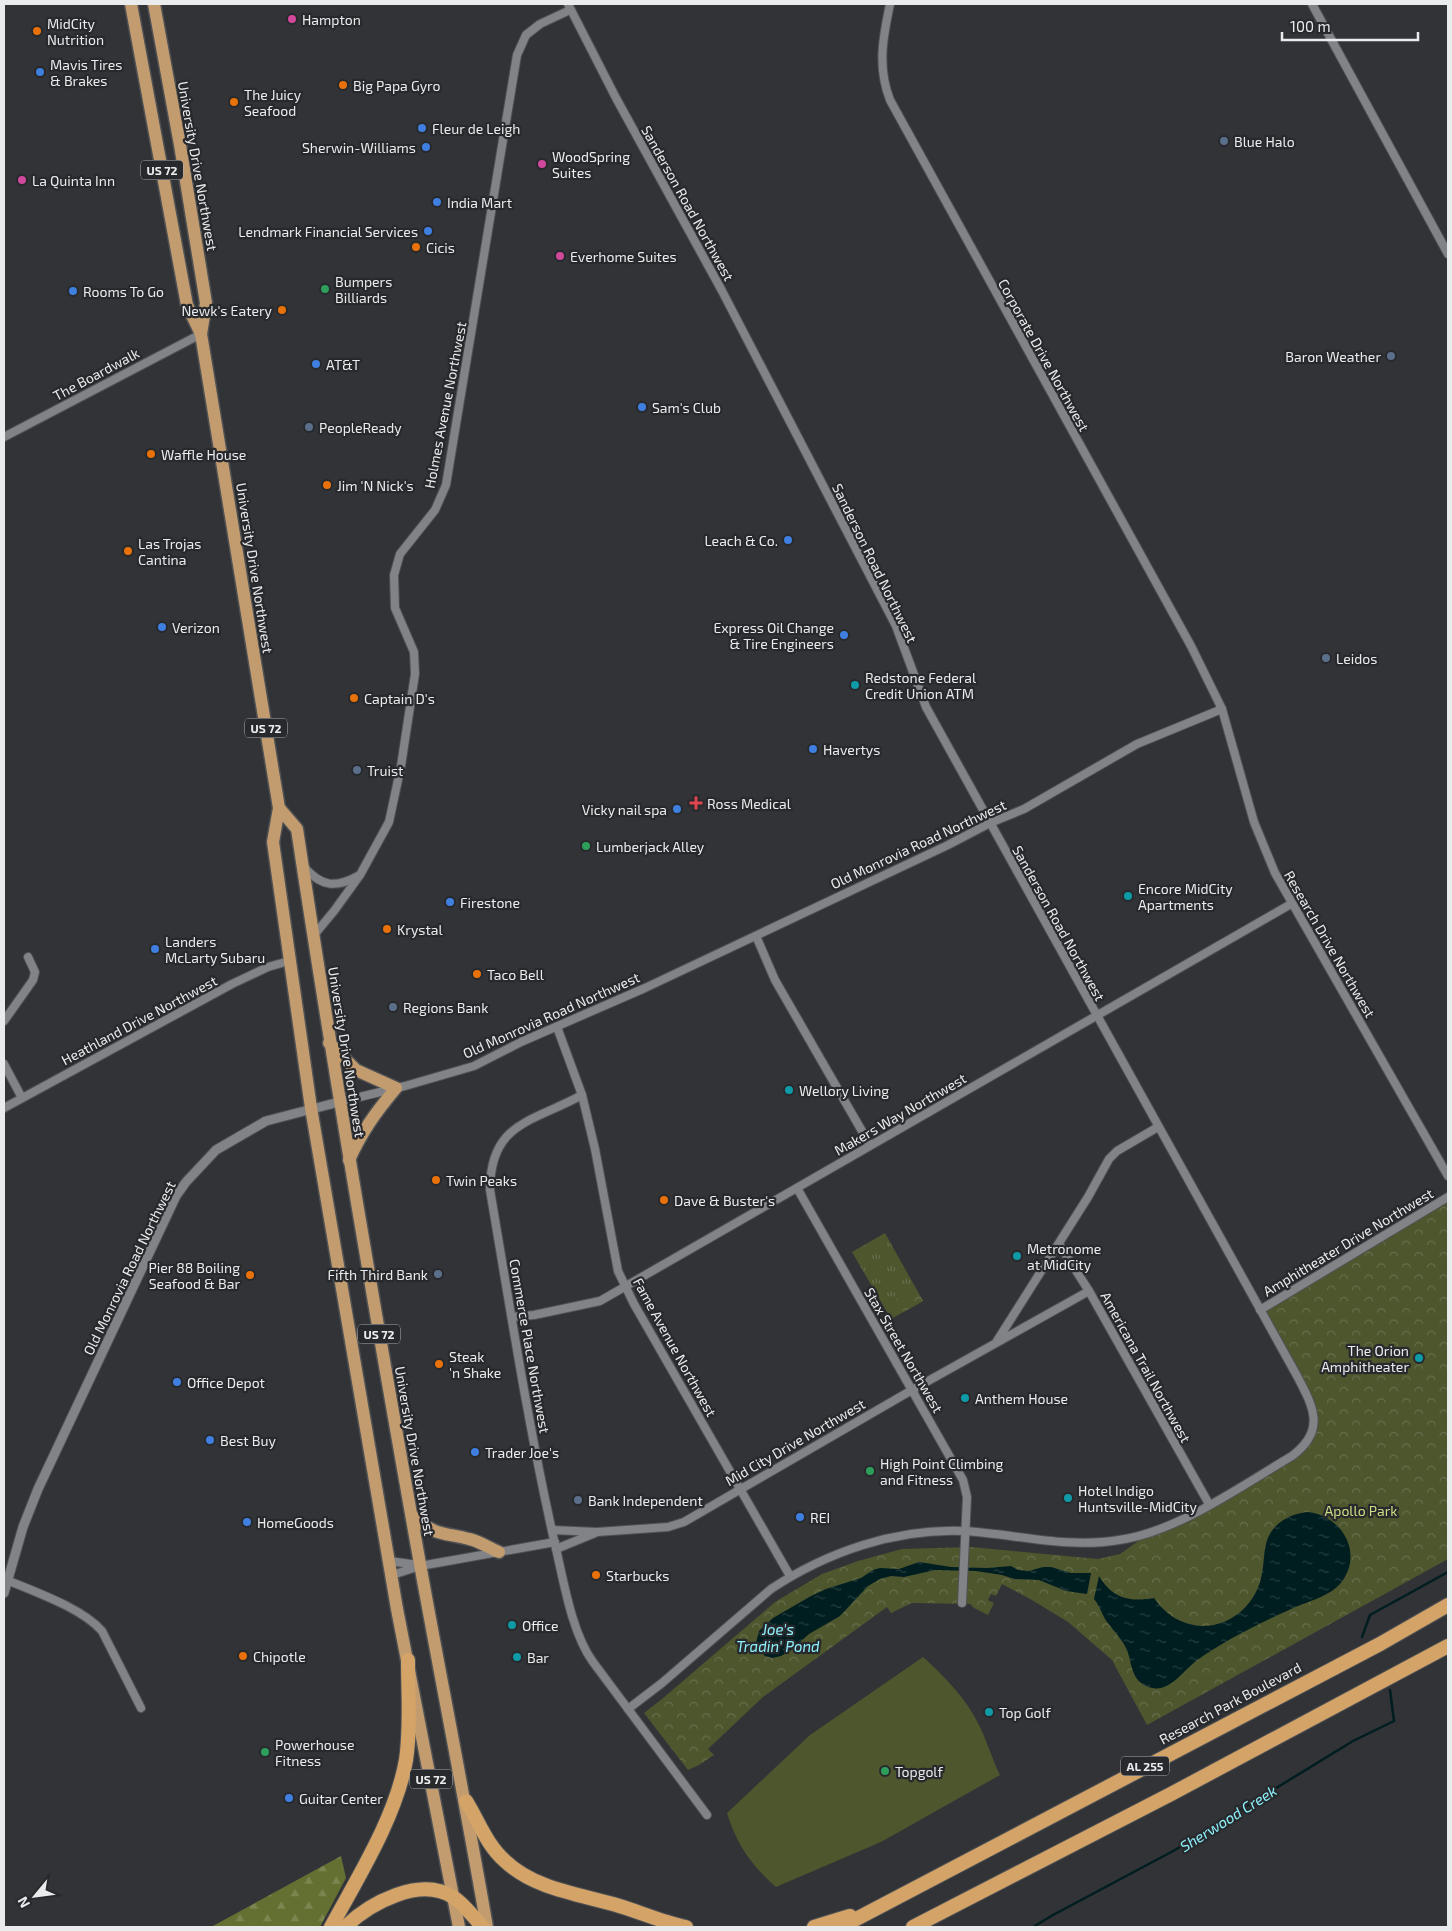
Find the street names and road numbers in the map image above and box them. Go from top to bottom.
street label: University Drive Northwest [175,80,221,252]
street label: Sanderson Road Northwest [638,122,738,284]
road number: US 72 [141,160,183,180]
street label: Corporate Drive Northwest [995,276,1093,434]
street label: Holmes Avenue Northwest [420,320,470,490]
street label: The Boardwalk [50,344,142,404]
street label: Sanderson Road Northwest [829,481,921,645]
street label: University Drive Northwest [233,482,277,654]
road number: US 72 [245,718,287,738]
street label: Old Monrovia Road Northwest [828,796,1008,892]
street label: Sanderson Road Northwest [1009,842,1109,1004]
street label: Research Drive Northwest [1281,868,1379,1020]
street label: University Drive Northwest [325,966,369,1138]
street label: Old Monrovia Road Northwest [460,968,642,1062]
street label: Heathland Drive Northwest [58,972,220,1068]
street label: Makers Way Northwest [831,1069,969,1159]
street label: Old Monrovia Road Northwest [79,1178,179,1358]
street label: Amphitheater Drive Northwest [1260,1184,1436,1300]
street label: Commerce Place Northwest [506,1258,554,1434]
street label: Fame Avenue Northwest [630,1275,720,1419]
street label: Stax Street Northwest [861,1284,947,1416]
street label: Americana Trail Northwest [1097,1289,1195,1445]
road number: US 72 [358,1325,400,1344]
street label: University Drive Northwest [392,1365,438,1537]
street label: Mid City Drive Northwest [722,1395,868,1489]
street label: Research Park Boulevard [1156,1658,1304,1748]
road number: AL 255 [1121,1756,1169,1775]
road number: US 72 [410,1770,452,1788]

